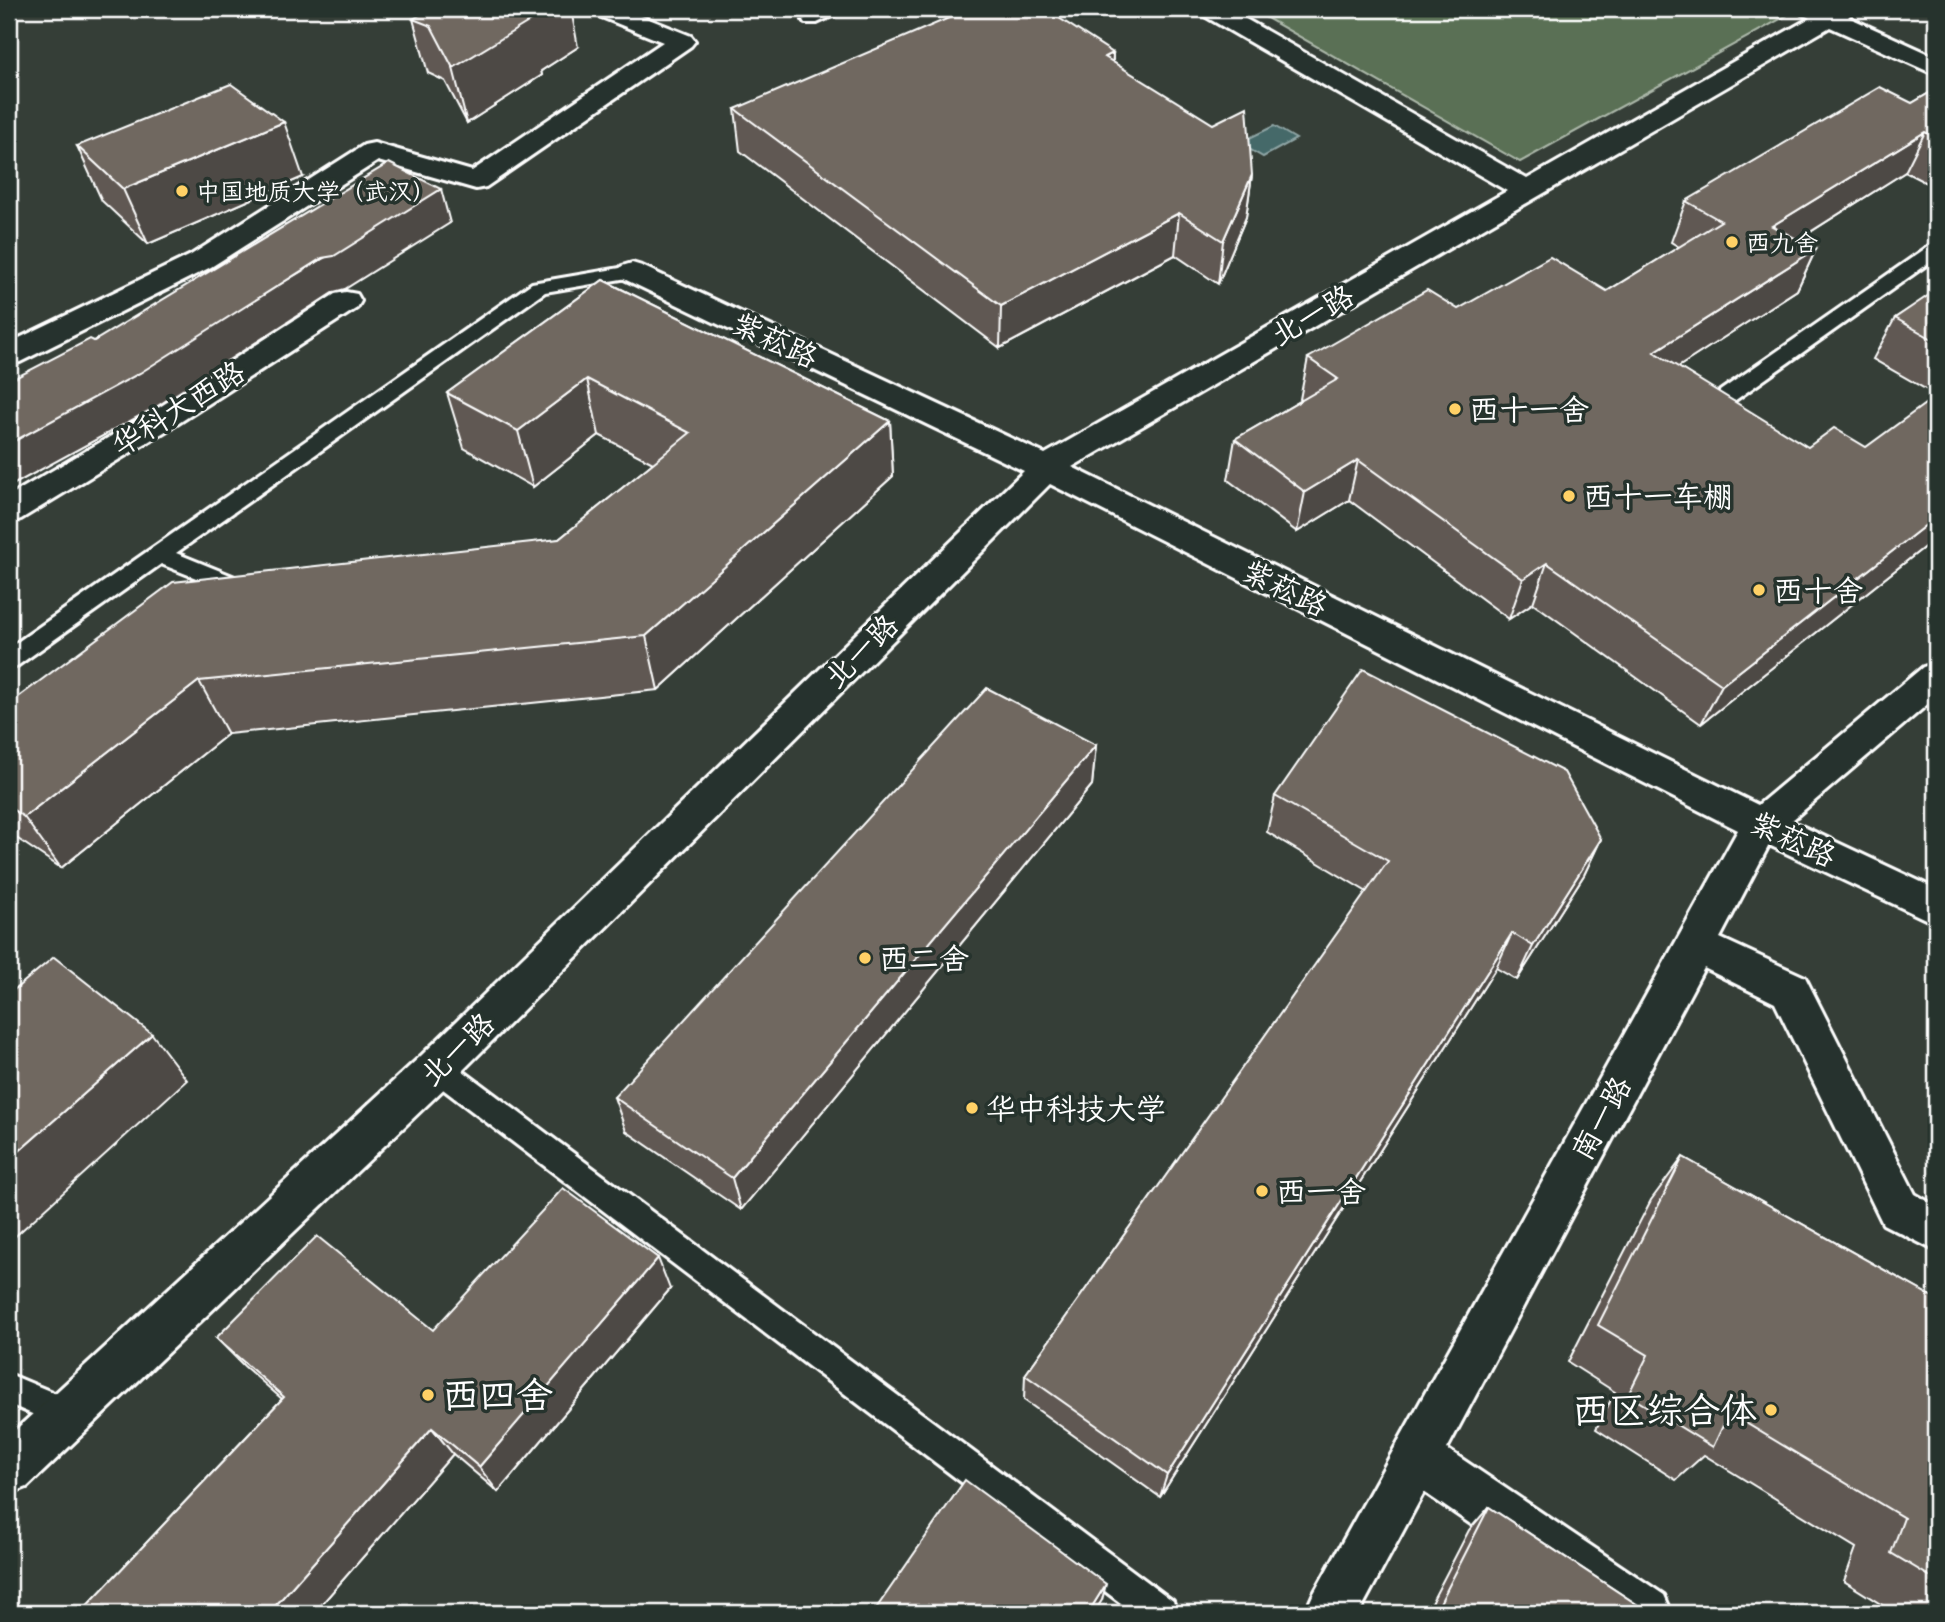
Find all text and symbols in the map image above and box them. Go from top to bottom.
place label: 中国地质大学（武汉） [196,177,436,206]
marker: 中国地质大学（武汉） [174,183,190,199]
place label: 西九舍 [1746,228,1818,257]
marker: 西九舍 [1724,234,1740,250]
street label: 北一路 [1264,276,1360,354]
street label: 紫菘路 [726,304,824,376]
street label: 华科大西路 [105,353,251,463]
place label: 西十一舍 [1469,391,1589,428]
marker: 西十一舍 [1447,401,1463,417]
place label: 西十一车棚 [1583,478,1733,515]
marker: 西十一车棚 [1561,488,1577,504]
street label: 紫菘路 [1236,552,1334,624]
place label: 西十舍 [1773,572,1863,609]
marker: 西十舍 [1751,582,1767,598]
street label: 北一路 [816,606,906,696]
street label: 紫菘路 [1744,803,1842,875]
place label: 西二舍 [879,940,969,977]
marker: 西二舍 [857,950,873,966]
street label: 北一路 [412,1004,502,1094]
street label: 南一路 [1563,1070,1639,1166]
place label: 华中科技大学 [986,1090,1166,1127]
marker: 华中科技大学 [964,1100,980,1116]
place label: 西一舍 [1276,1173,1366,1210]
marker: 西一舍 [1254,1183,1270,1199]
place label: 西四舍 [442,1373,553,1417]
marker: 西四舍 [420,1387,436,1403]
place label: 西区综合体 [1572,1388,1757,1432]
marker: 西区综合体 [1763,1402,1779,1418]

